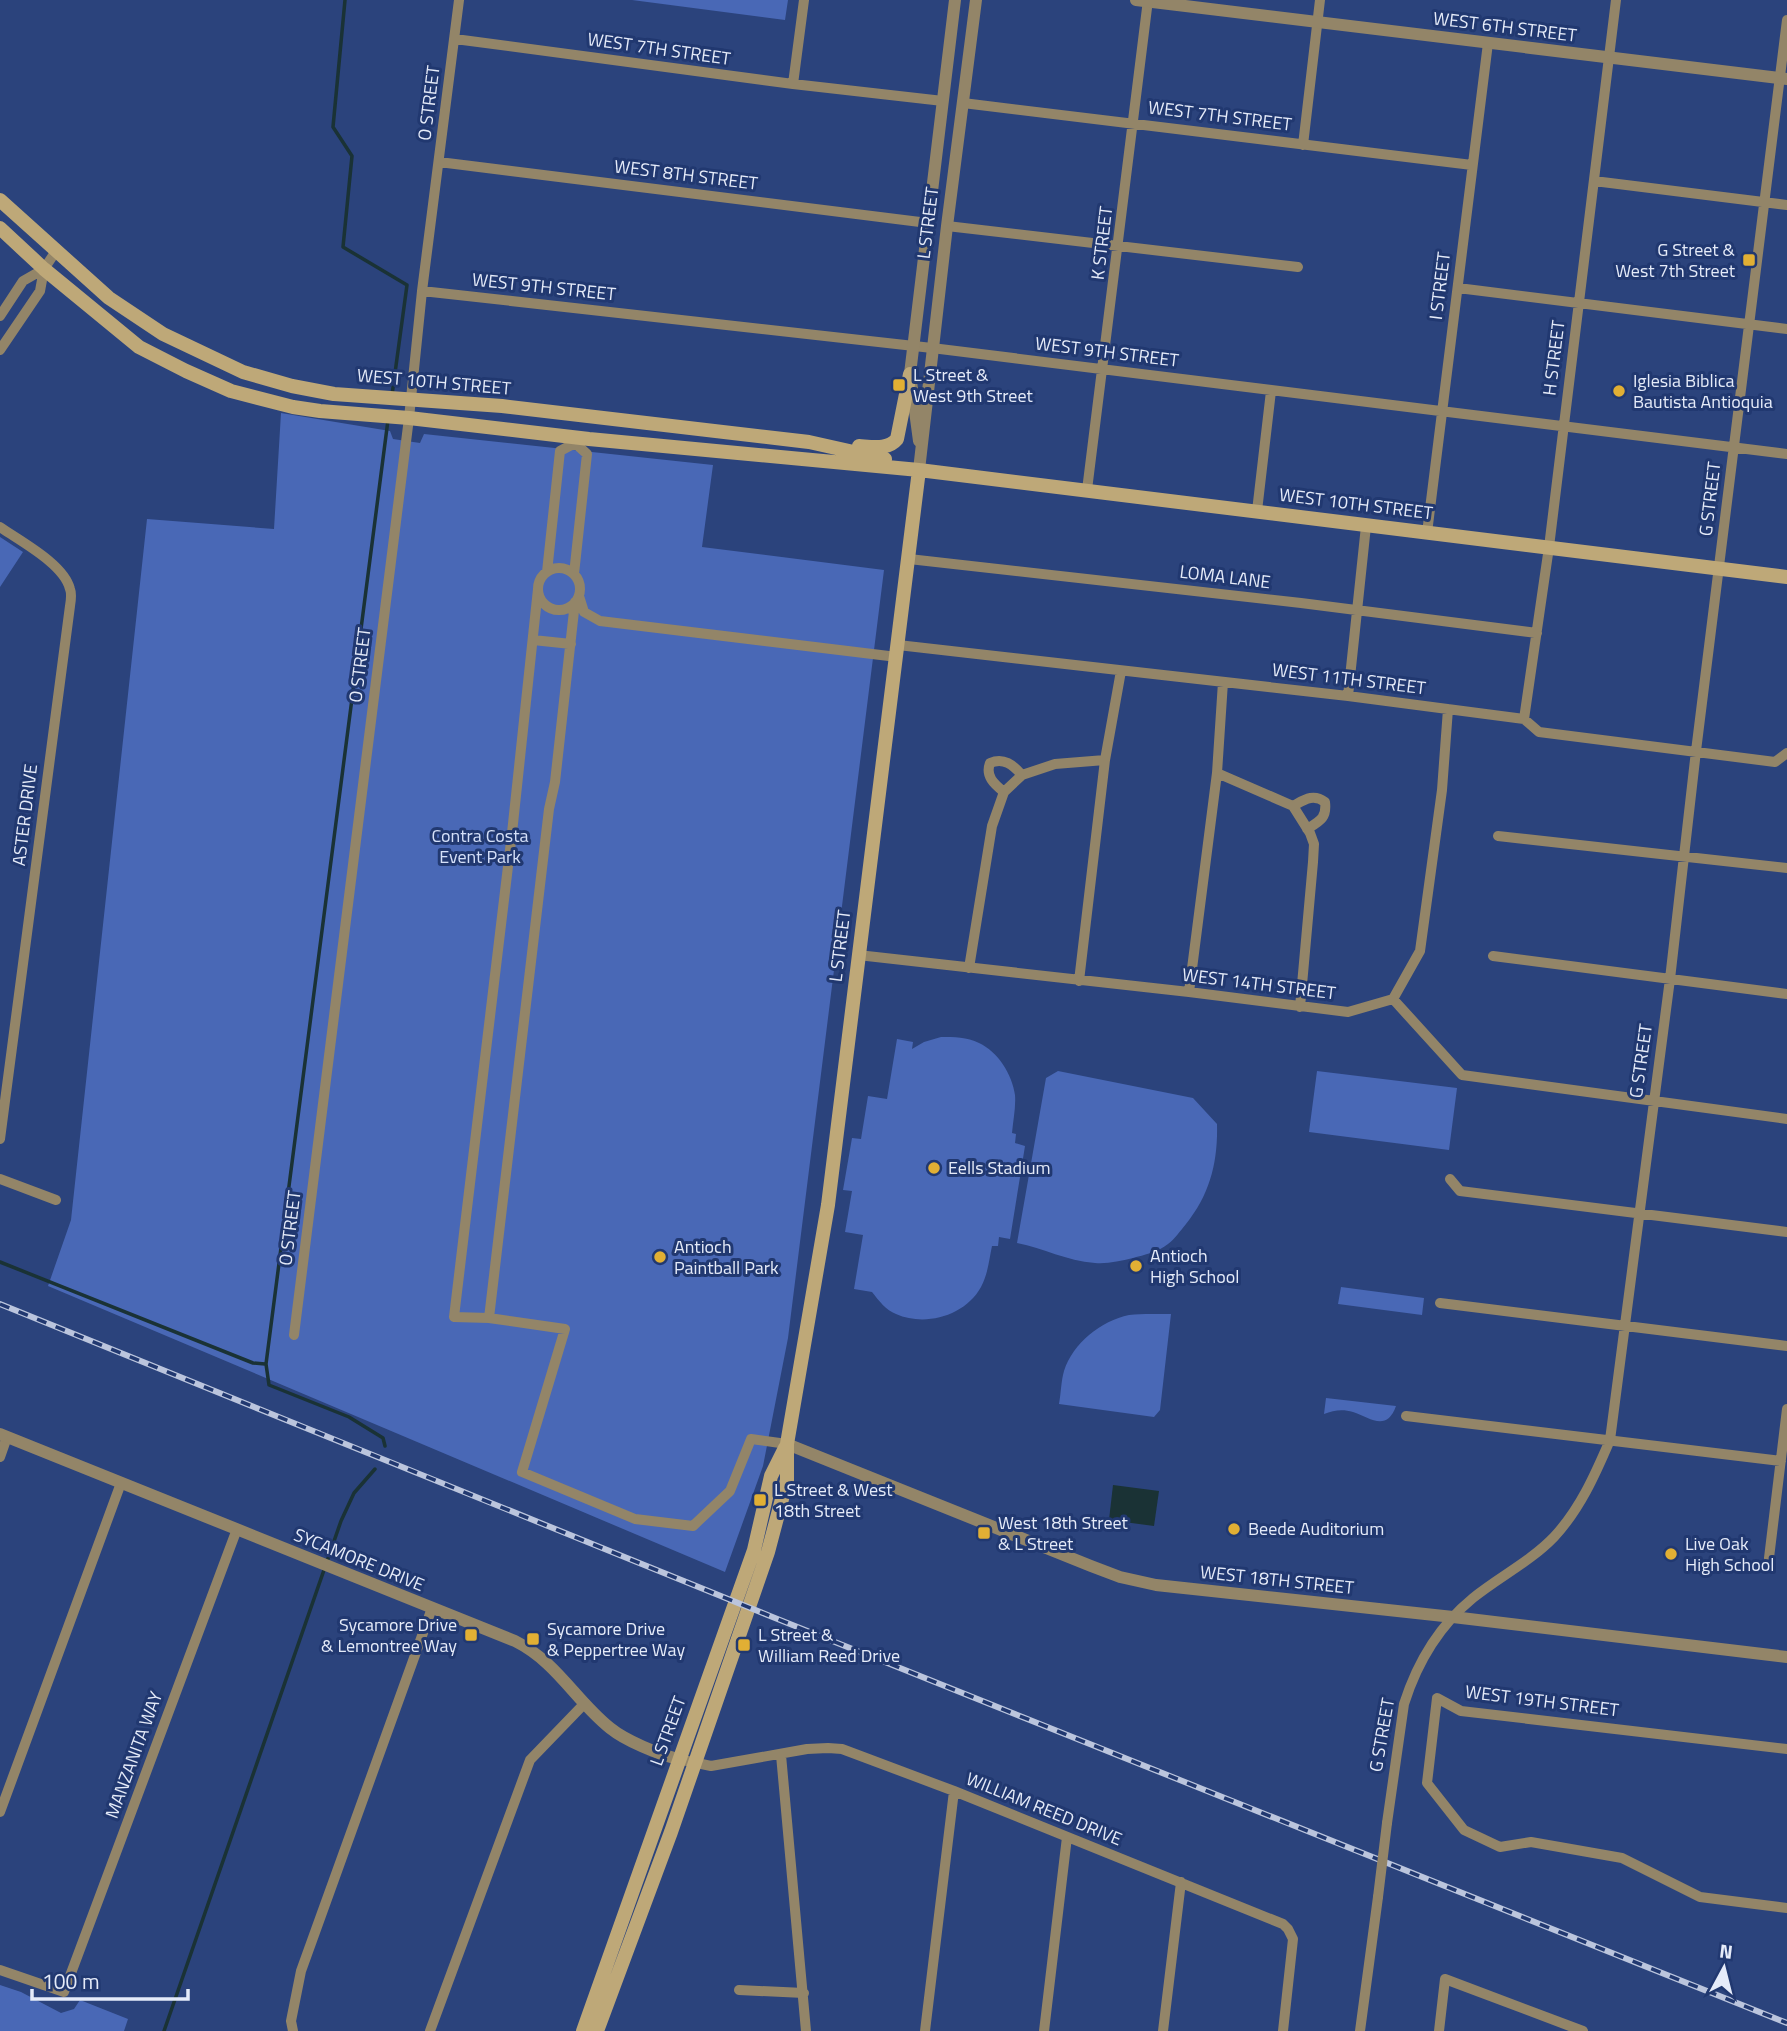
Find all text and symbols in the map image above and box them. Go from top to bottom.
street label: WEST 6TH STREET [1432,4,1579,49]
street label: WEST 7TH STREET [586,25,733,72]
street label: O STREET [411,63,447,142]
street label: WEST 7TH STREET [1147,93,1294,138]
street label: WEST 8TH STREET [613,152,760,197]
street label: L STREET [910,185,945,260]
street label: K STREET [1084,204,1119,281]
place label: G Street & West 7th Street [1615,236,1736,284]
street label: I STREET [1422,250,1457,321]
marker: G Street & West 7th Street [1741,252,1757,268]
street label: WEST 9TH STREET [471,266,618,308]
street label: H STREET [1535,318,1572,397]
street label: WEST 9TH STREET [1034,329,1181,374]
street label: WEST 10TH STREET [356,361,513,402]
place label: L Street & West 9th Street [913,361,1033,409]
place label: Iglesia Biblica Bautista Antioquia [1633,367,1773,415]
marker: L Street & West 9th Street [891,377,907,393]
marker: Iglesia Biblica Bautista Antioquia [1611,383,1627,399]
street label: G STREET [1692,460,1728,538]
street label: WEST 10TH STREET [1278,481,1435,526]
street label: LOMA LANE [1178,558,1272,595]
street label: O STREET [342,625,378,704]
street label: WEST 11TH STREET [1271,656,1428,701]
street label: ASTER DRIVE [5,762,44,867]
park label: Contra Costa Event Park [431,822,529,870]
street label: L STREET [822,908,857,983]
street label: WEST 14TH STREET [1181,961,1338,1006]
street label: G STREET [1622,1022,1659,1100]
place label: Eells Stadium [948,1154,1051,1181]
marker: Eells Stadium [926,1160,942,1176]
street label: O STREET [272,1188,308,1267]
place label: Antioch Paintball Park [674,1233,779,1281]
place label: Antioch High School [1150,1242,1239,1290]
marker: Antioch Paintball Park [652,1249,668,1265]
marker: Antioch High School [1128,1258,1144,1274]
place label: L Street & West 18th Street [774,1476,893,1524]
marker: L Street & West 18th Street [752,1492,768,1508]
place label: West 18th Street & L Street [998,1509,1129,1557]
place label: Beede Auditorium [1248,1515,1384,1542]
street label: SYCAMORE DRIVE [290,1521,429,1598]
marker: Beede Auditorium [1226,1521,1242,1537]
marker: West 18th Street & L Street [976,1525,992,1541]
place label: Live Oak High School [1685,1530,1774,1578]
marker: Live Oak High School [1663,1546,1679,1562]
street label: WEST 18TH STREET [1199,1558,1356,1601]
place label: Sycamore Drive & Lemontree Way [321,1611,457,1659]
place label: Sycamore Drive & Peppertree Way [547,1615,685,1663]
place label: L Street & William Reed Drive [758,1621,900,1669]
marker: Sycamore Drive & Lemontree Way [463,1627,479,1643]
marker: Sycamore Drive & Peppertree Way [525,1631,541,1647]
marker: L Street & William Reed Drive [736,1637,752,1653]
street label: WEST 19TH STREET [1464,1678,1621,1723]
street label: MANZANITA WAY [98,1687,169,1822]
street label: L STREET [642,1692,693,1769]
street label: G STREET [1362,1695,1401,1774]
street label: WILLIAM REED DRIVE [962,1765,1126,1852]
north arrow [1689,1933,1759,2003]
text: N [1718,1935,1734,1966]
scale bar [32,1958,187,2002]
text: 100 m [42,1965,99,1997]

